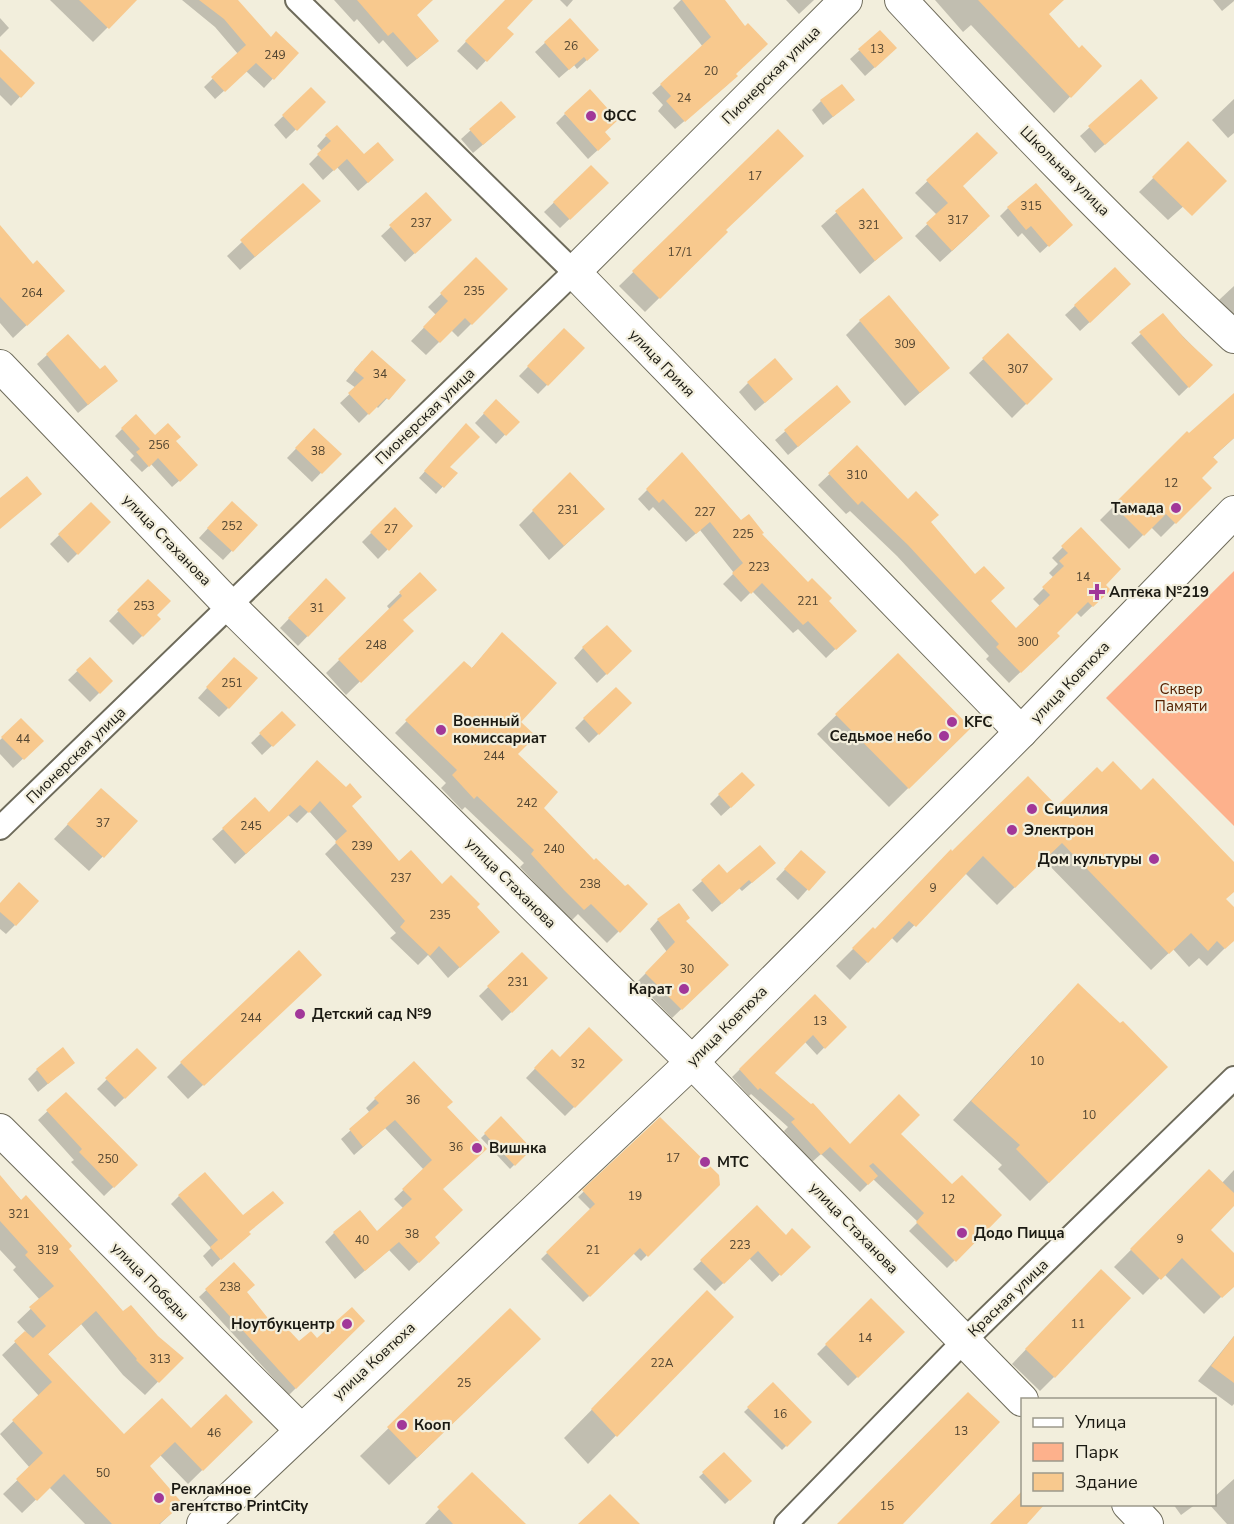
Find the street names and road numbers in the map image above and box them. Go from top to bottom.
street label: Пионерская улица [718,22,824,128]
street label: Школьная улица [1016,122,1114,220]
street label: улица Гриня [625,325,699,401]
street label: Пионерская улица [371,363,479,469]
street label: улица Стаханова [118,490,216,590]
street label: улица Ковтюха [1026,637,1114,727]
street label: Пионерская улица [22,702,130,808]
street label: улица Стаханова [461,833,561,933]
street label: улица Ковтюха [682,981,772,1071]
street label: улица Стаханова [805,1178,903,1278]
street label: улица Победы [107,1238,193,1324]
street label: Красная улица [964,1255,1052,1341]
street label: улица Ковтюха [328,1317,420,1405]

